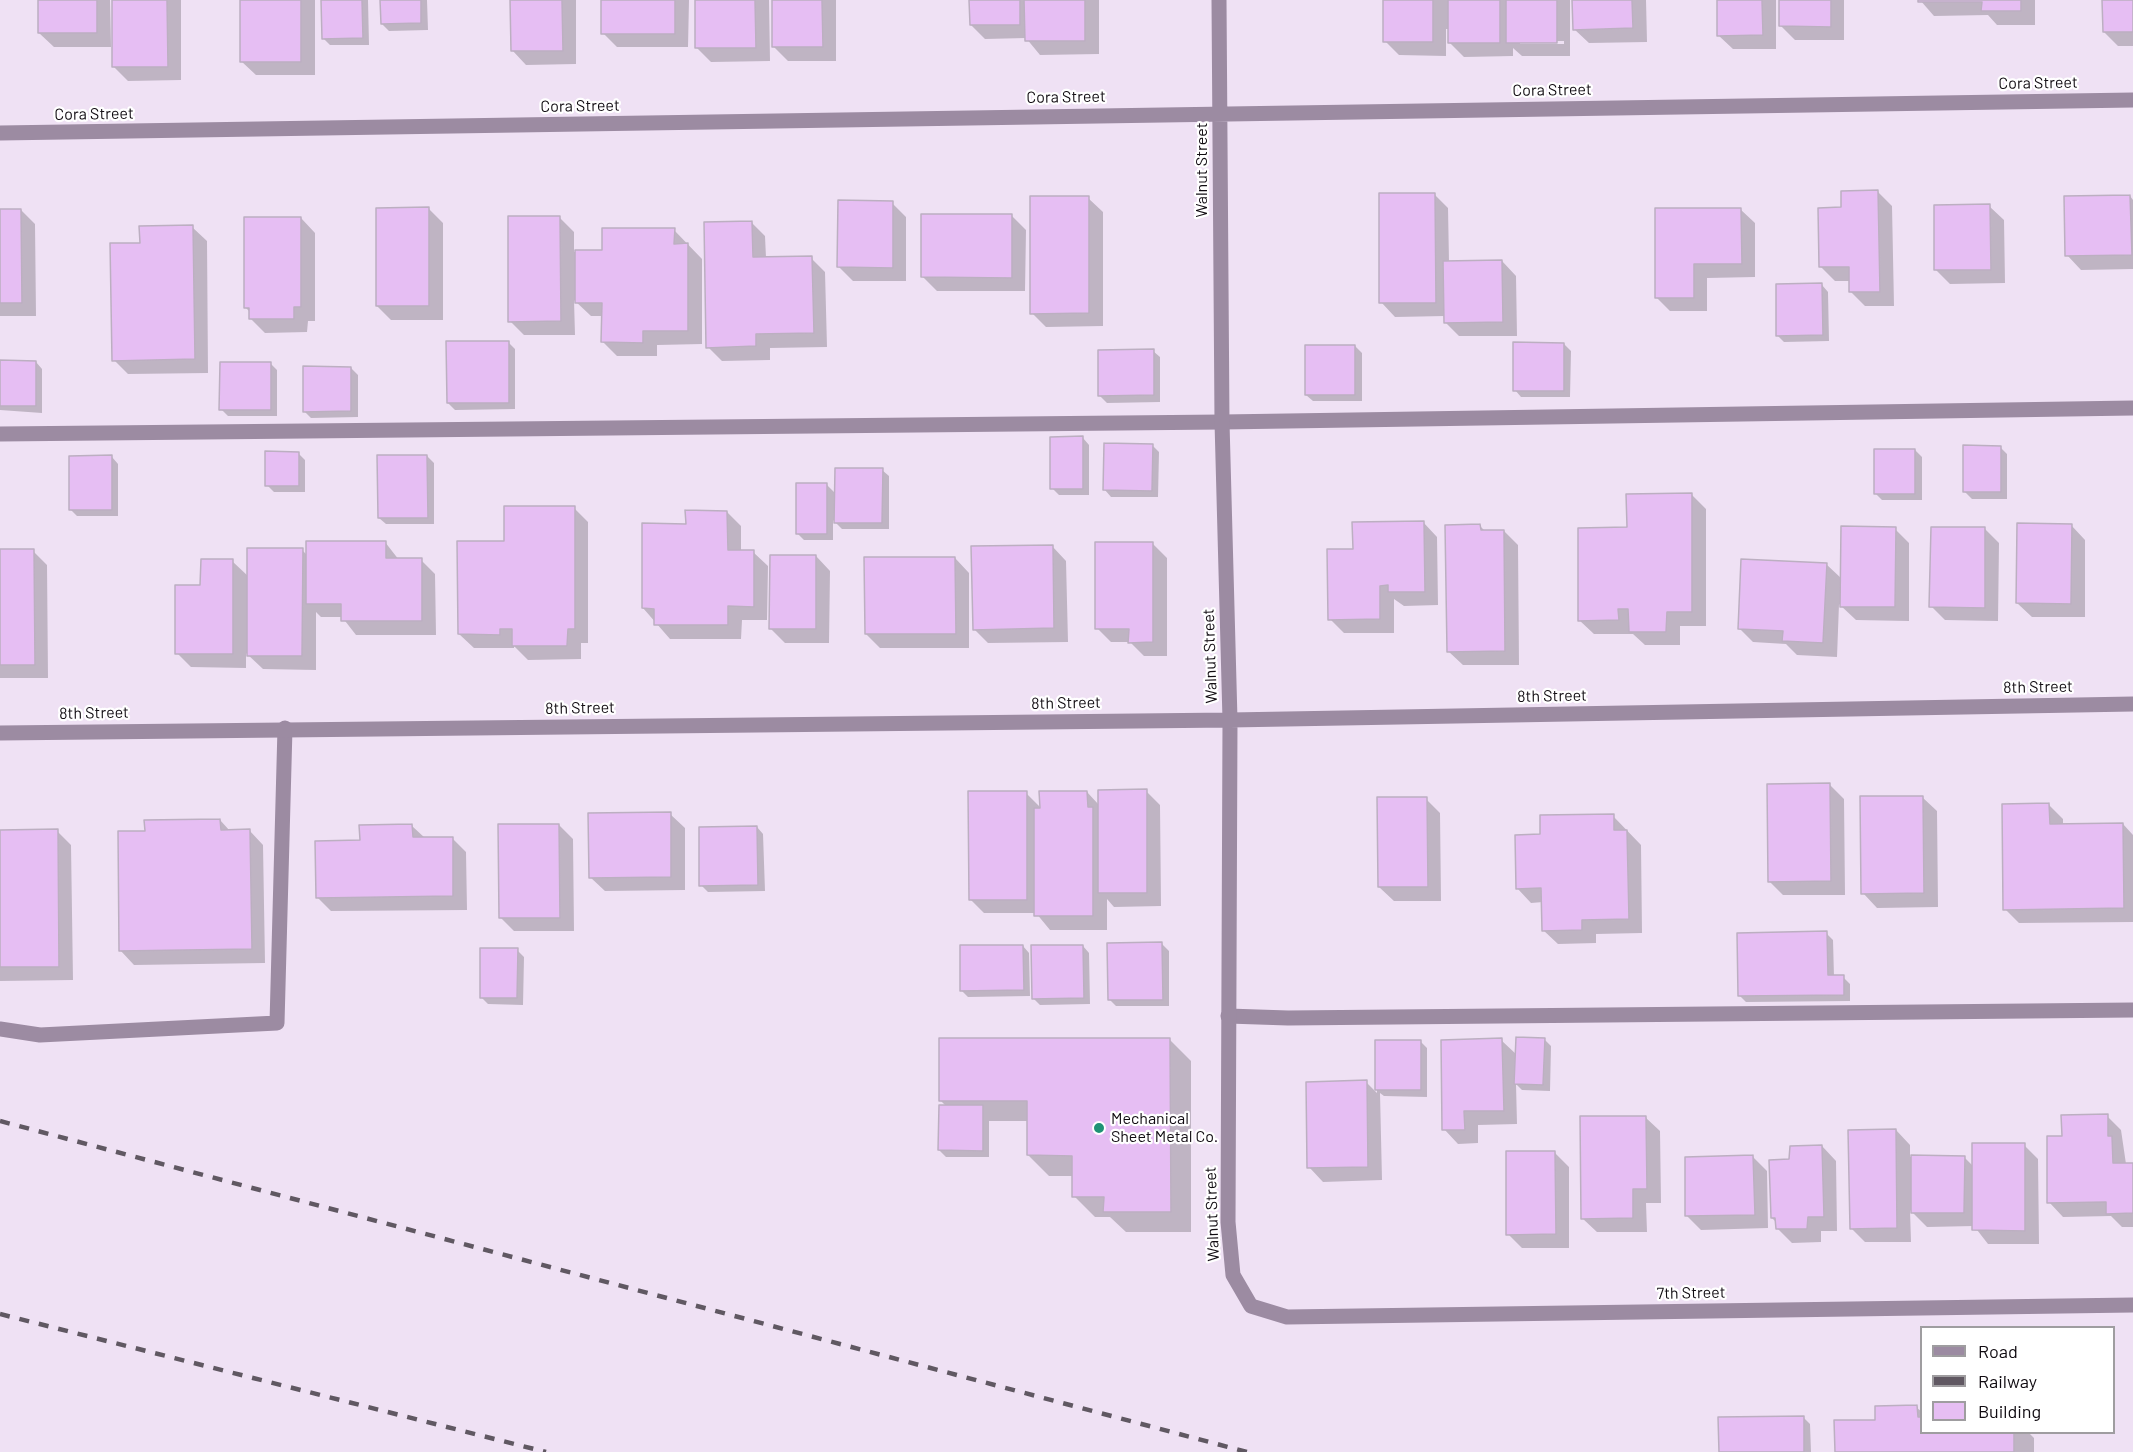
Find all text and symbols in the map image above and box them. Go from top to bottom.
street label: Cora Street [1998,73,2078,93]
street label: Cora Street [1512,80,1592,100]
street label: Cora Street [1026,87,1106,107]
street label: Cora Street [540,96,620,116]
street label: Cora Street [54,104,134,124]
street label: Walnut Street [1192,122,1212,218]
street label: Walnut Street [1199,608,1221,704]
street label: 8th Street [2003,677,2073,697]
street label: 8th Street [1517,686,1587,706]
street label: 8th Street [1031,693,1101,713]
street label: 8th Street [545,698,615,718]
street label: 8th Street [59,703,129,723]
place label: Mechanical Sheet Metal Co. [1111,1109,1218,1147]
marker: Mechanical Sheet Metal Co. [1092,1121,1106,1135]
street label: Walnut Street [1201,1166,1223,1262]
street label: 7th Street [1656,1283,1726,1303]
legend [1920,1326,2115,1434]
text: Road [1978,1340,2018,1362]
text: Railway [1978,1370,2037,1392]
text: Building [1978,1400,2041,1422]

